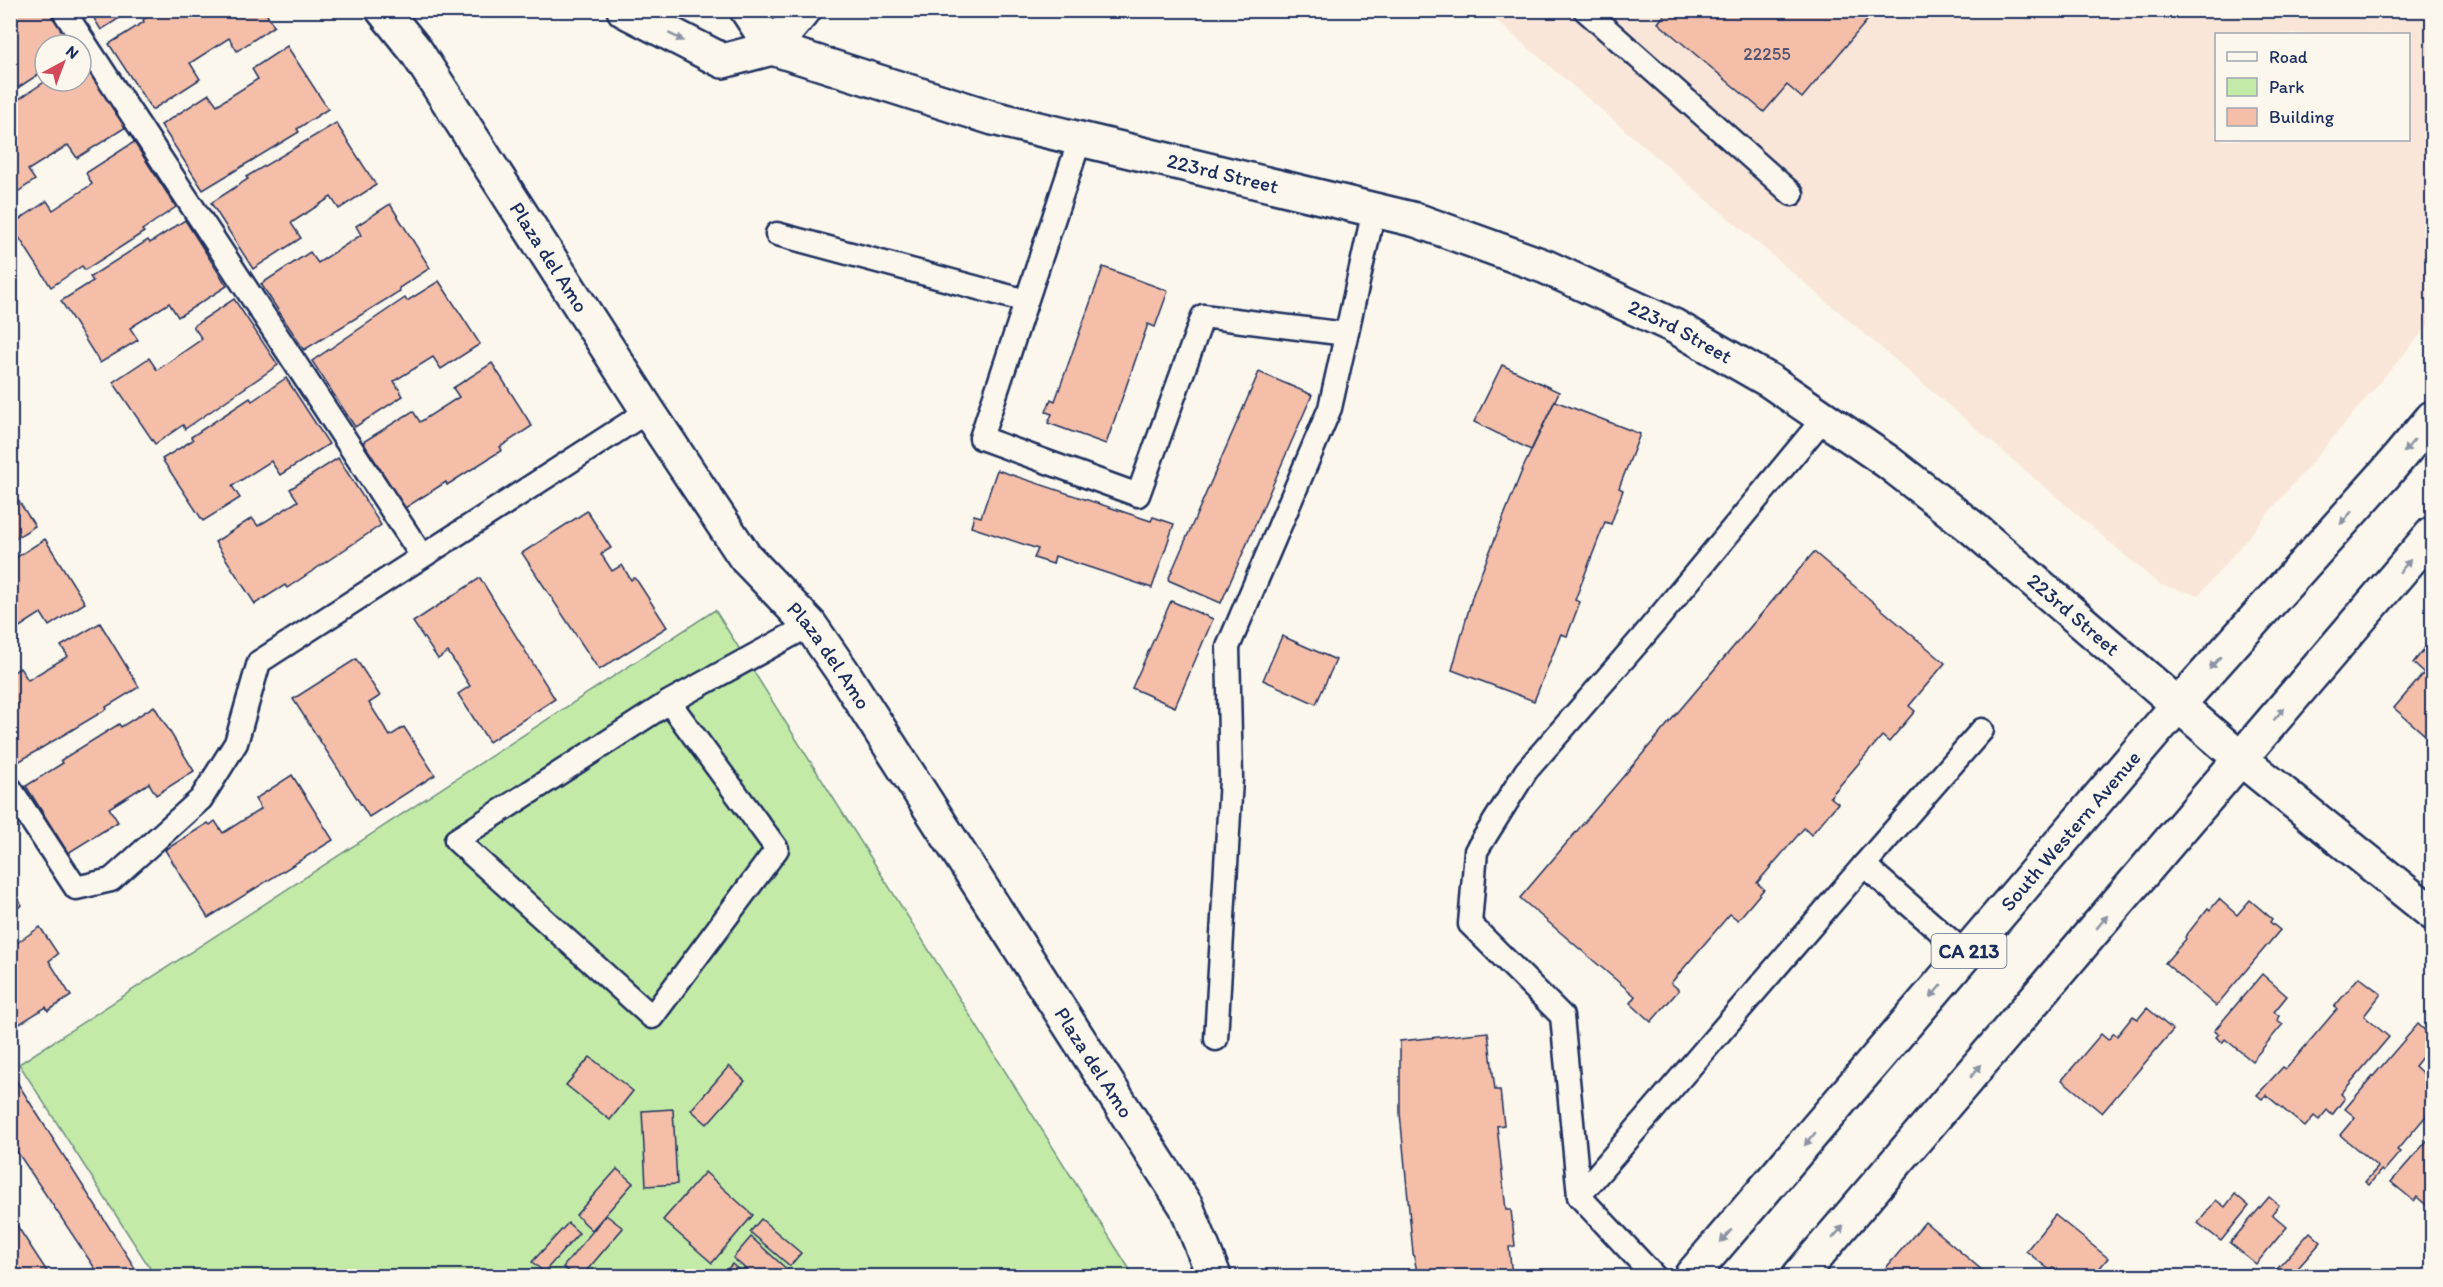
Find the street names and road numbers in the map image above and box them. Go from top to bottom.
street label: 223rd Street [1164,147,1281,198]
street label: Plaza del Amo [504,197,594,317]
street label: 223rd Street [1624,294,1737,369]
street label: 223rd Street [2022,568,2125,661]
street label: Plaza del Amo [782,596,876,714]
street label: South Western Avenue [1995,745,2146,916]
road number: CA 213 [1932,934,2006,968]
street label: Plaza del Amo [1049,1002,1139,1123]

